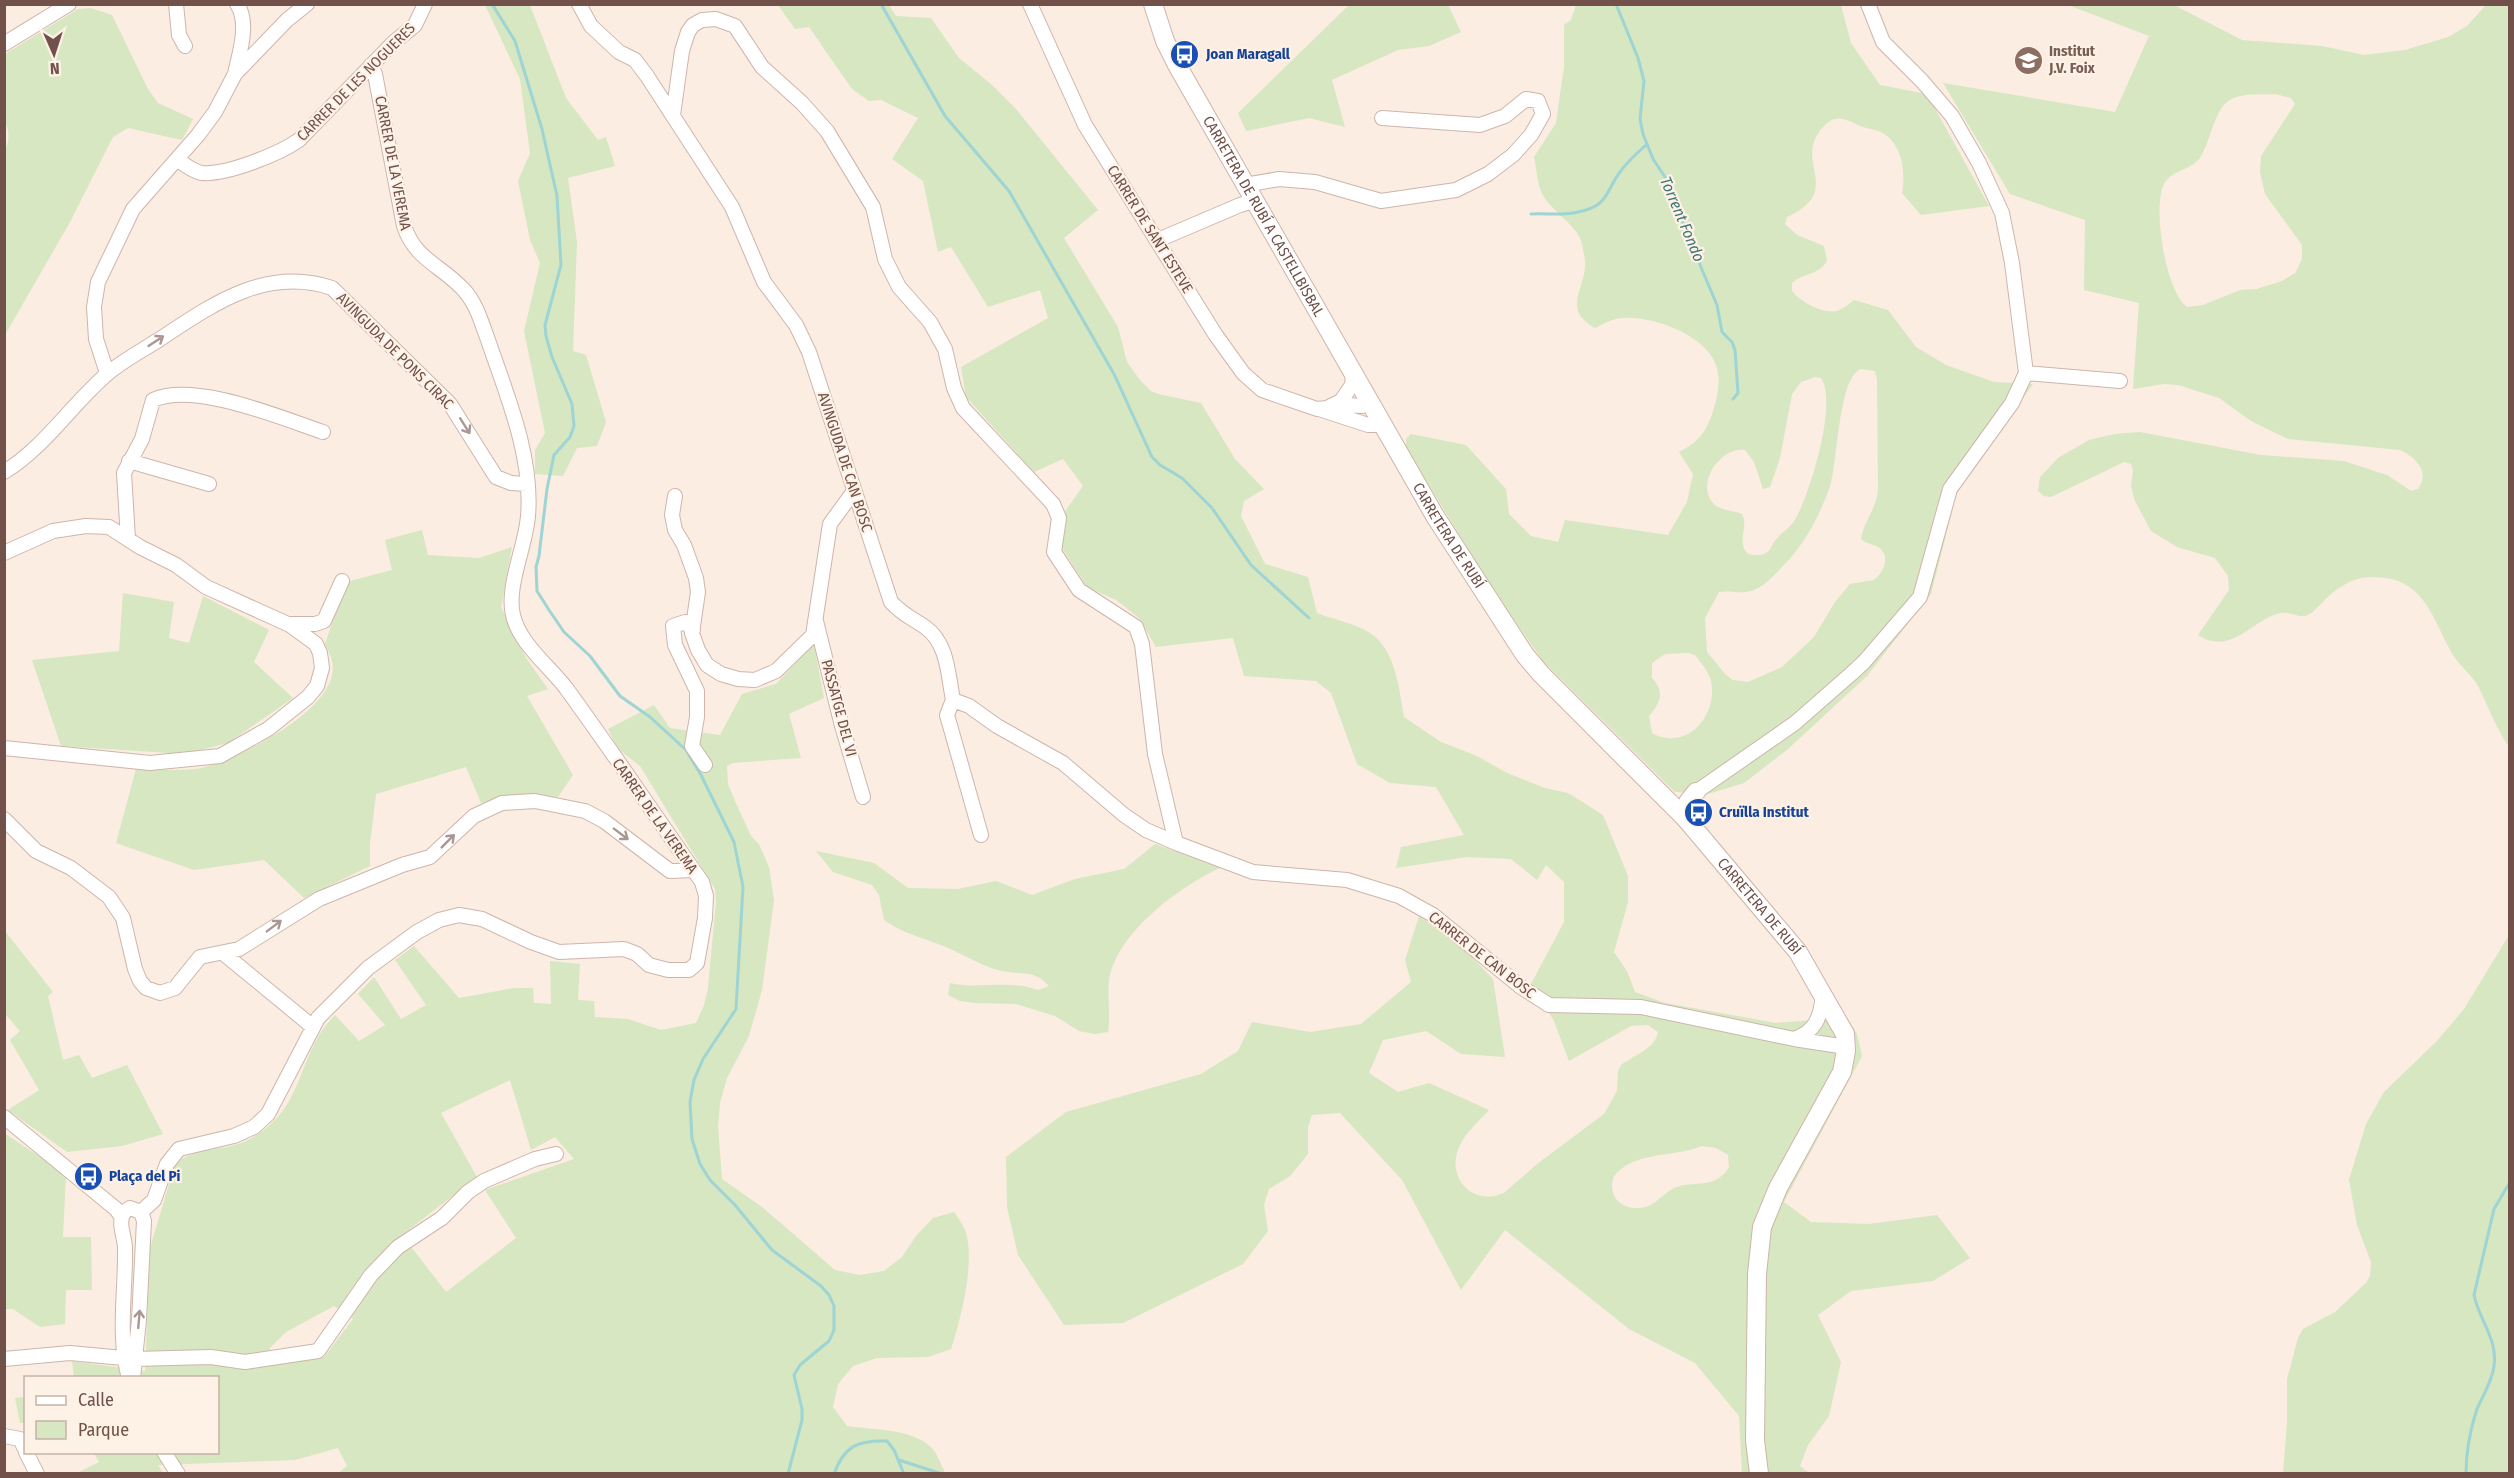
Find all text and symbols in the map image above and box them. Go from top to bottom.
street label: CARRER DE LES NOGUERES [293,19,419,145]
north arrow [24,24,84,84]
bus stop icon: Joan Maragall [1169,38,1201,70]
place label: Institut J.V. Foix [2048,42,2096,77]
school or university icon: Institut J.V. Foix [2012,44,2044,76]
place label: Joan Maragall [1205,45,1291,63]
text: N [49,59,60,78]
street label: CARRER DE LA VEREMA [371,94,415,232]
street label: CARRETERA DE RUBÍ A CASTELLBISBAL [1199,113,1328,320]
street label: CARRER DE SANT ESTEVE [1103,162,1197,296]
water label: Torrent Fondo [1656,174,1709,265]
street label: AVINGUDA DE PONS CIRAC [333,289,457,413]
one-way arrow [147,335,164,347]
street label: AVINGUDA DE CAN BOSC [814,390,876,534]
one-way arrow [459,417,471,434]
street label: CARRETERA DE RUBÍ [1409,480,1488,592]
street label: PASSATGE DEL VI [817,658,861,758]
street label: CARRER DE LA VEREMA [609,755,702,877]
bus stop icon: Cruïlla Institut [1682,796,1714,828]
place label: Cruïlla Institut [1719,803,1809,821]
one-way arrow [613,828,629,840]
one-way arrow [440,834,455,849]
street label: CARRETERA DE RUBÍ [1714,854,1805,958]
street label: CARRER DE CAN BOSC [1425,908,1539,1003]
one-way arrow [266,920,282,932]
bus stop icon: Plaça del Pi [72,1160,104,1192]
place label: Plaça del Pi [109,1167,181,1186]
one-way arrow [134,1310,145,1330]
legend [24,1376,219,1454]
text: Calle [78,1389,114,1411]
text: Parque [78,1419,129,1441]

